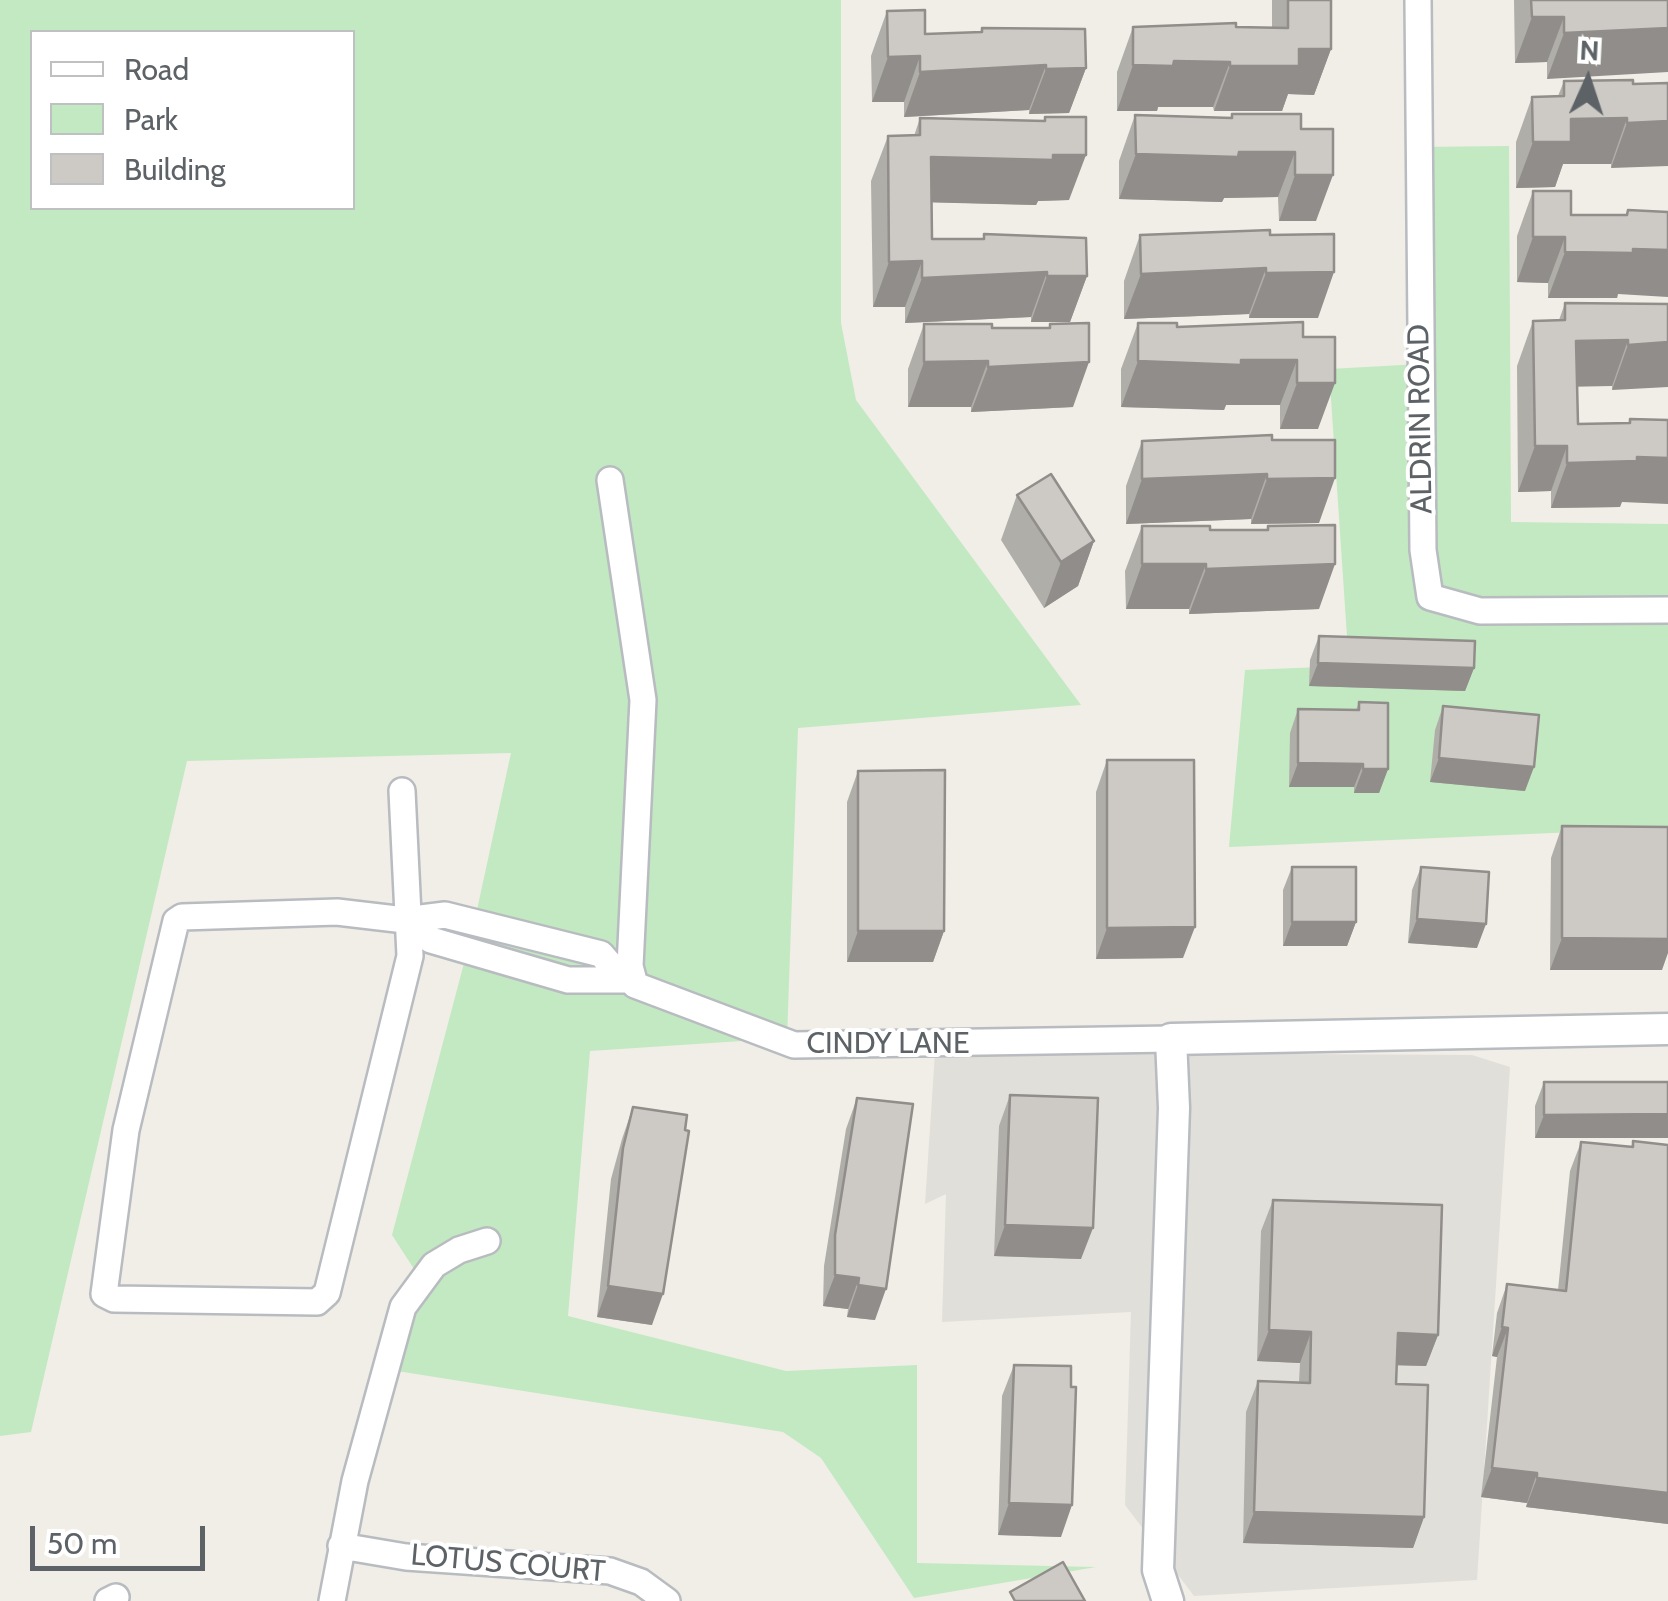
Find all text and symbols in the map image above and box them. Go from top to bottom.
legend [30,30,355,210]
north arrow [1538,30,1638,130]
text: N [1579,33,1600,68]
text: Road [124,51,189,88]
text: Park [124,101,178,138]
text: Building [124,151,226,188]
street label: ALDRIN ROAD [1401,324,1441,514]
street label: CINDY LANE [806,1026,970,1062]
scale bar [35,1506,210,1568]
text: 50 m [47,1525,117,1562]
street label: LOTUS COURT [409,1538,607,1590]

